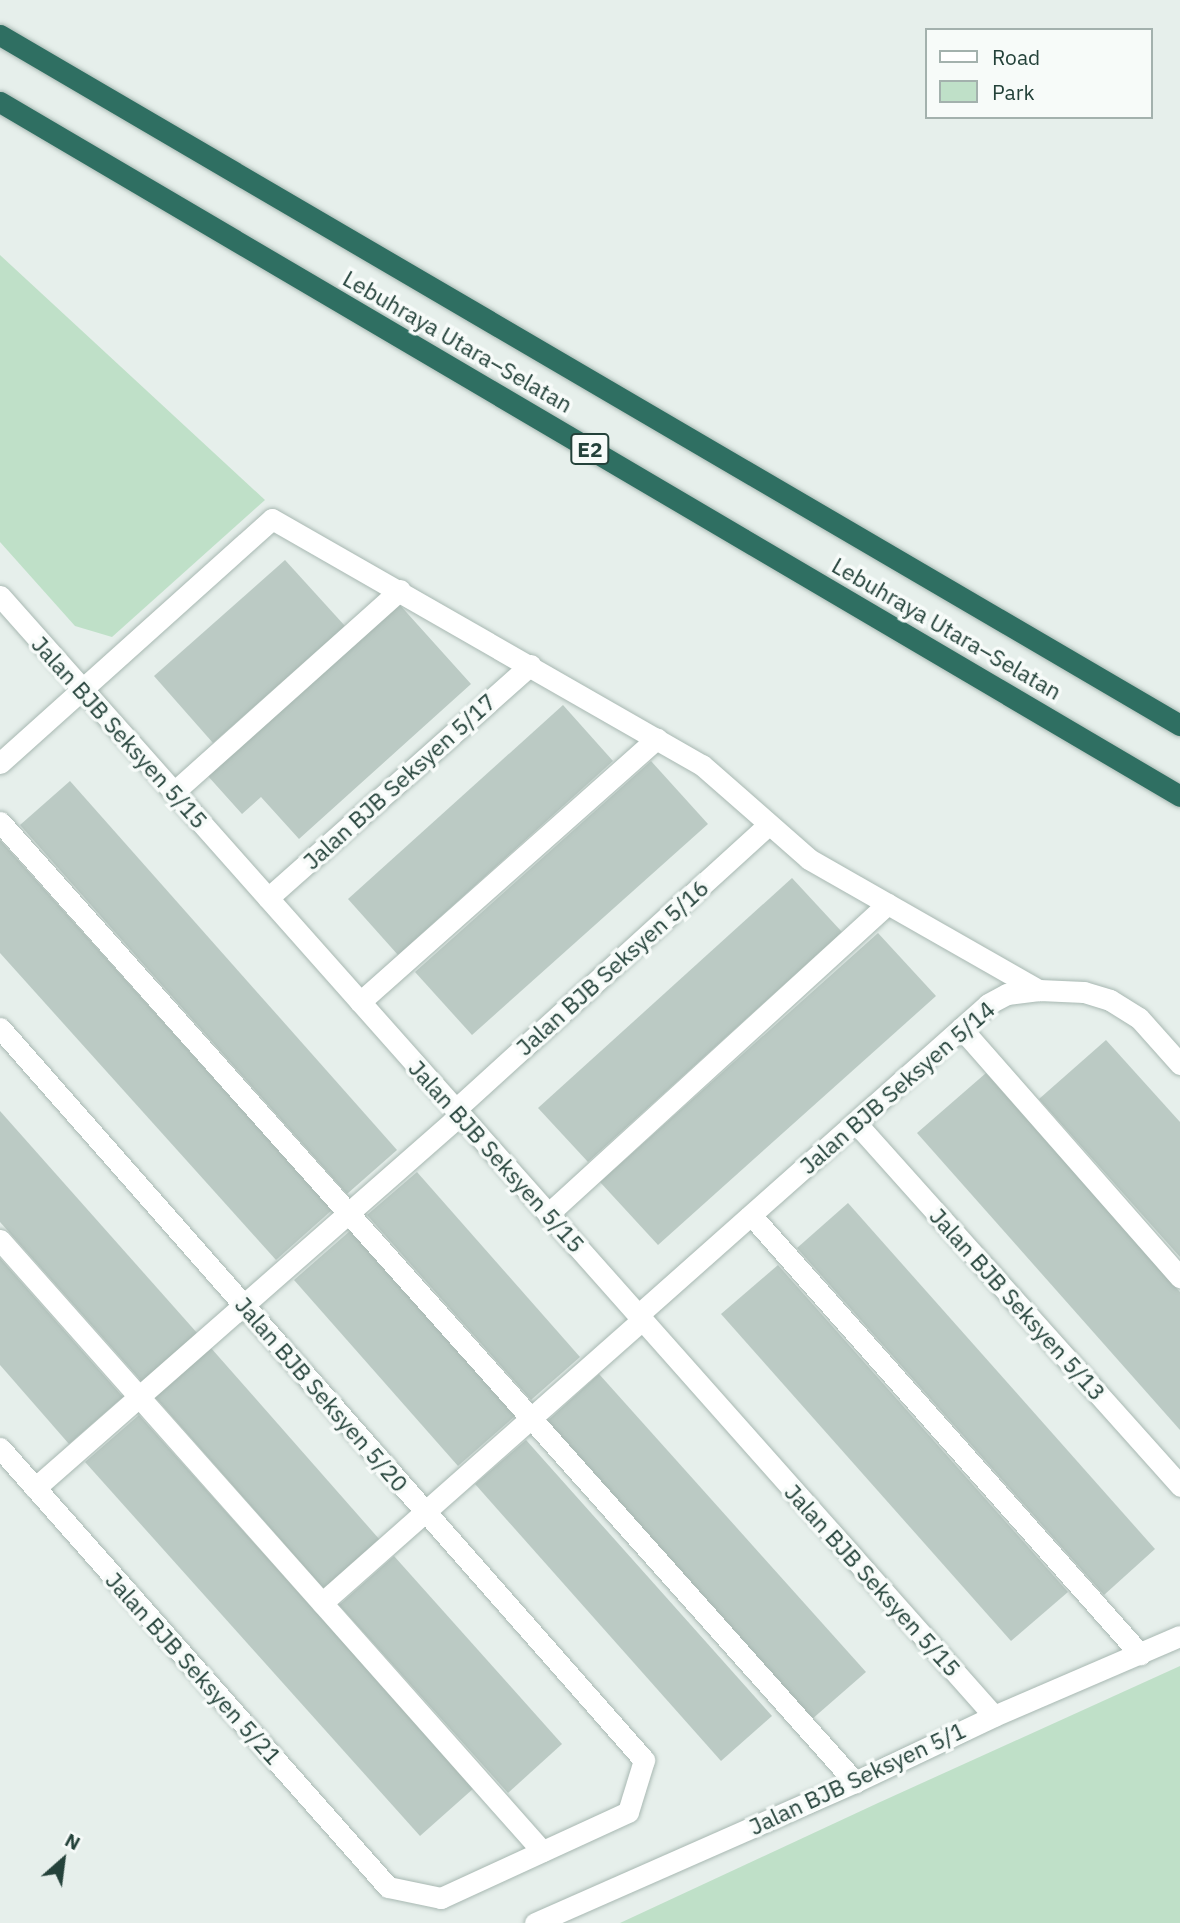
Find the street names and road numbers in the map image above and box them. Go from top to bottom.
street label: Lebuhraya Utara–Selatan [338,264,578,418]
road number: E2 [569,432,611,466]
street label: Lebuhraya Utara–Selatan [827,551,1067,705]
street label: Jalan BJB Seksyen 5/15 [26,630,214,834]
street label: Jalan BJB Seksyen 5/17 [297,687,501,875]
street label: Jalan BJB Seksyen 5/16 [510,873,714,1061]
street label: Jalan BJB Seksyen 5/14 [794,995,1000,1179]
street label: Jalan BJB Seksyen 5/15 [403,1054,591,1258]
street label: Jalan BJB Seksyen 5/13 [924,1202,1112,1406]
street label: Jalan BJB Seksyen 5/20 [230,1291,414,1497]
street label: Jalan BJB Seksyen 5/15 [779,1478,967,1682]
street label: Jalan BJB Seksyen 5/21 [100,1566,288,1770]
street label: Jalan BJB Seksyen 5/1 [744,1716,970,1840]

